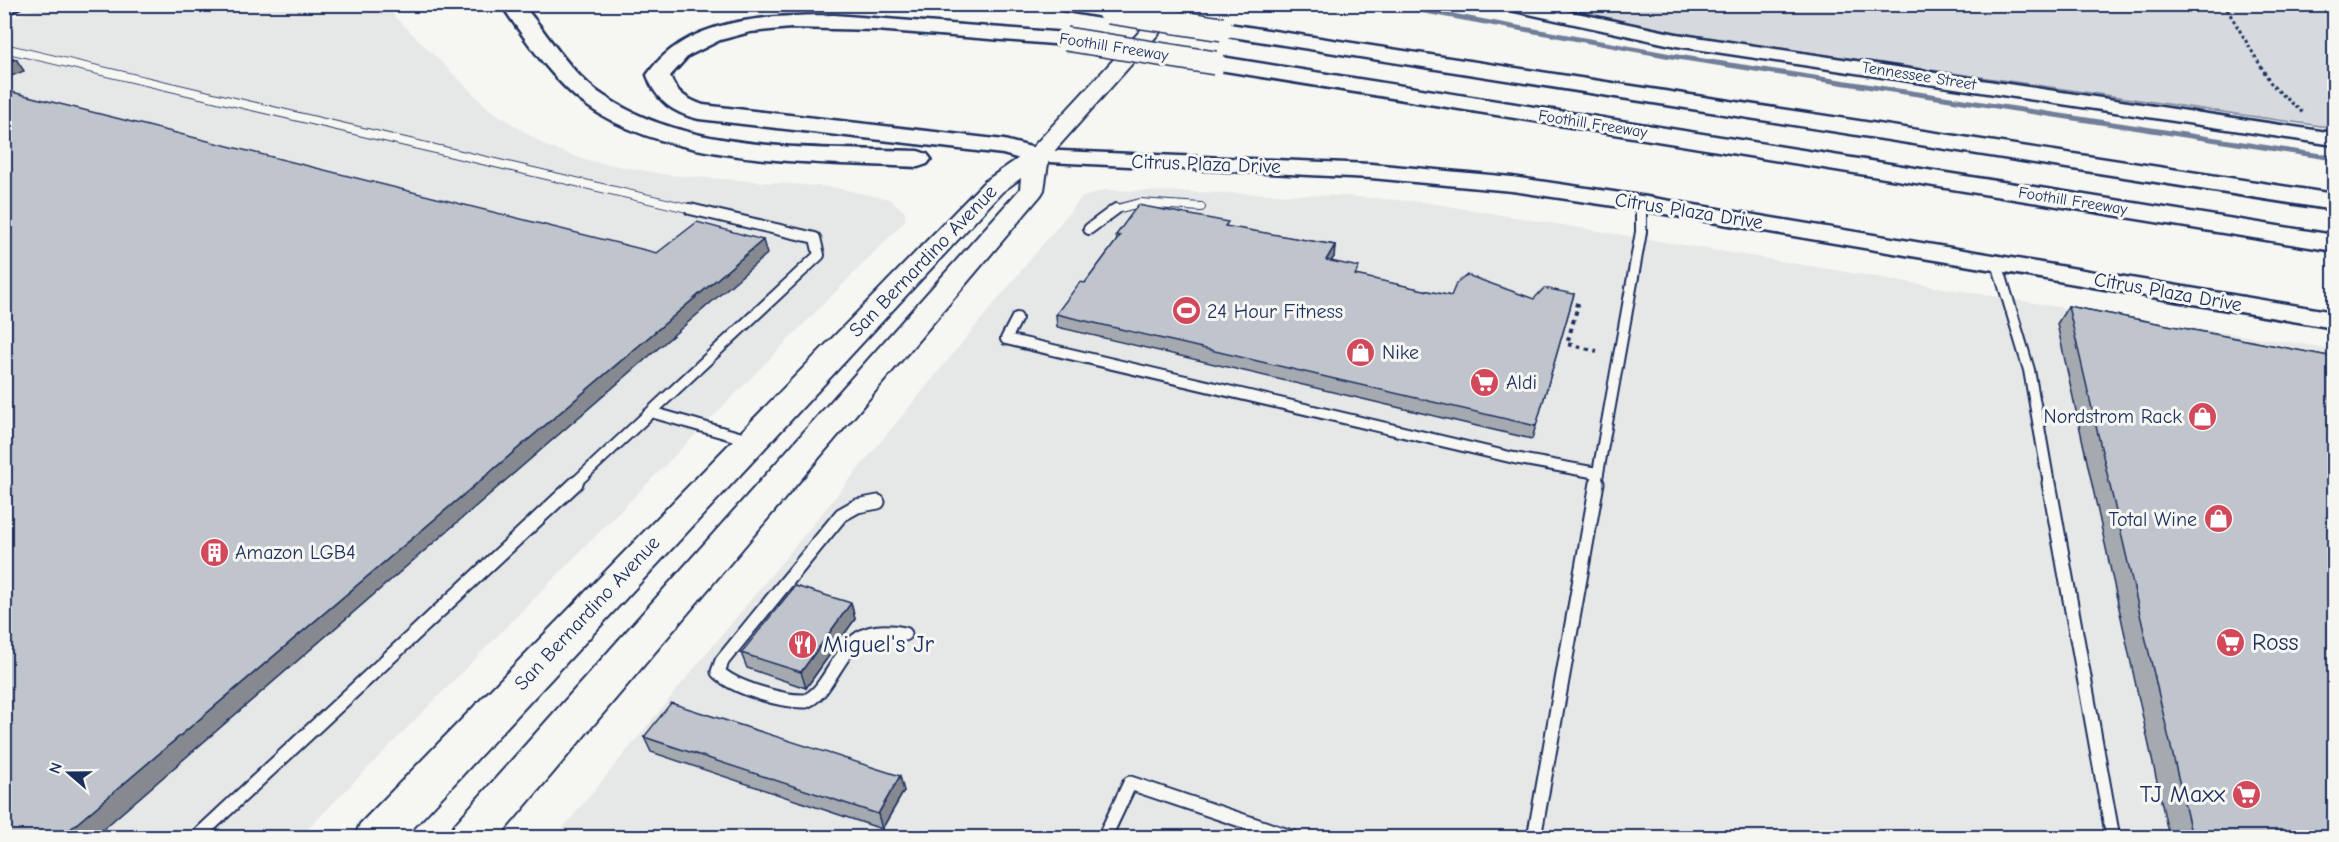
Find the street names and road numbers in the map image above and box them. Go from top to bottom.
street label: Foothill Freeway [1058,29,1171,65]
street label: Tennessee Street [1861,58,1978,94]
street label: Foothill Freeway [1537,106,1650,142]
street label: Citrus Plaza Drive [1131,150,1281,178]
street label: San Bernardino Avenue [844,180,1002,342]
street label: Foothill Freeway [2017,183,2130,219]
street label: Citrus Plaza Drive [1613,188,1765,234]
street label: Citrus Plaza Drive [2092,268,2244,316]
street label: San Bernardino Avenue [510,531,664,695]

